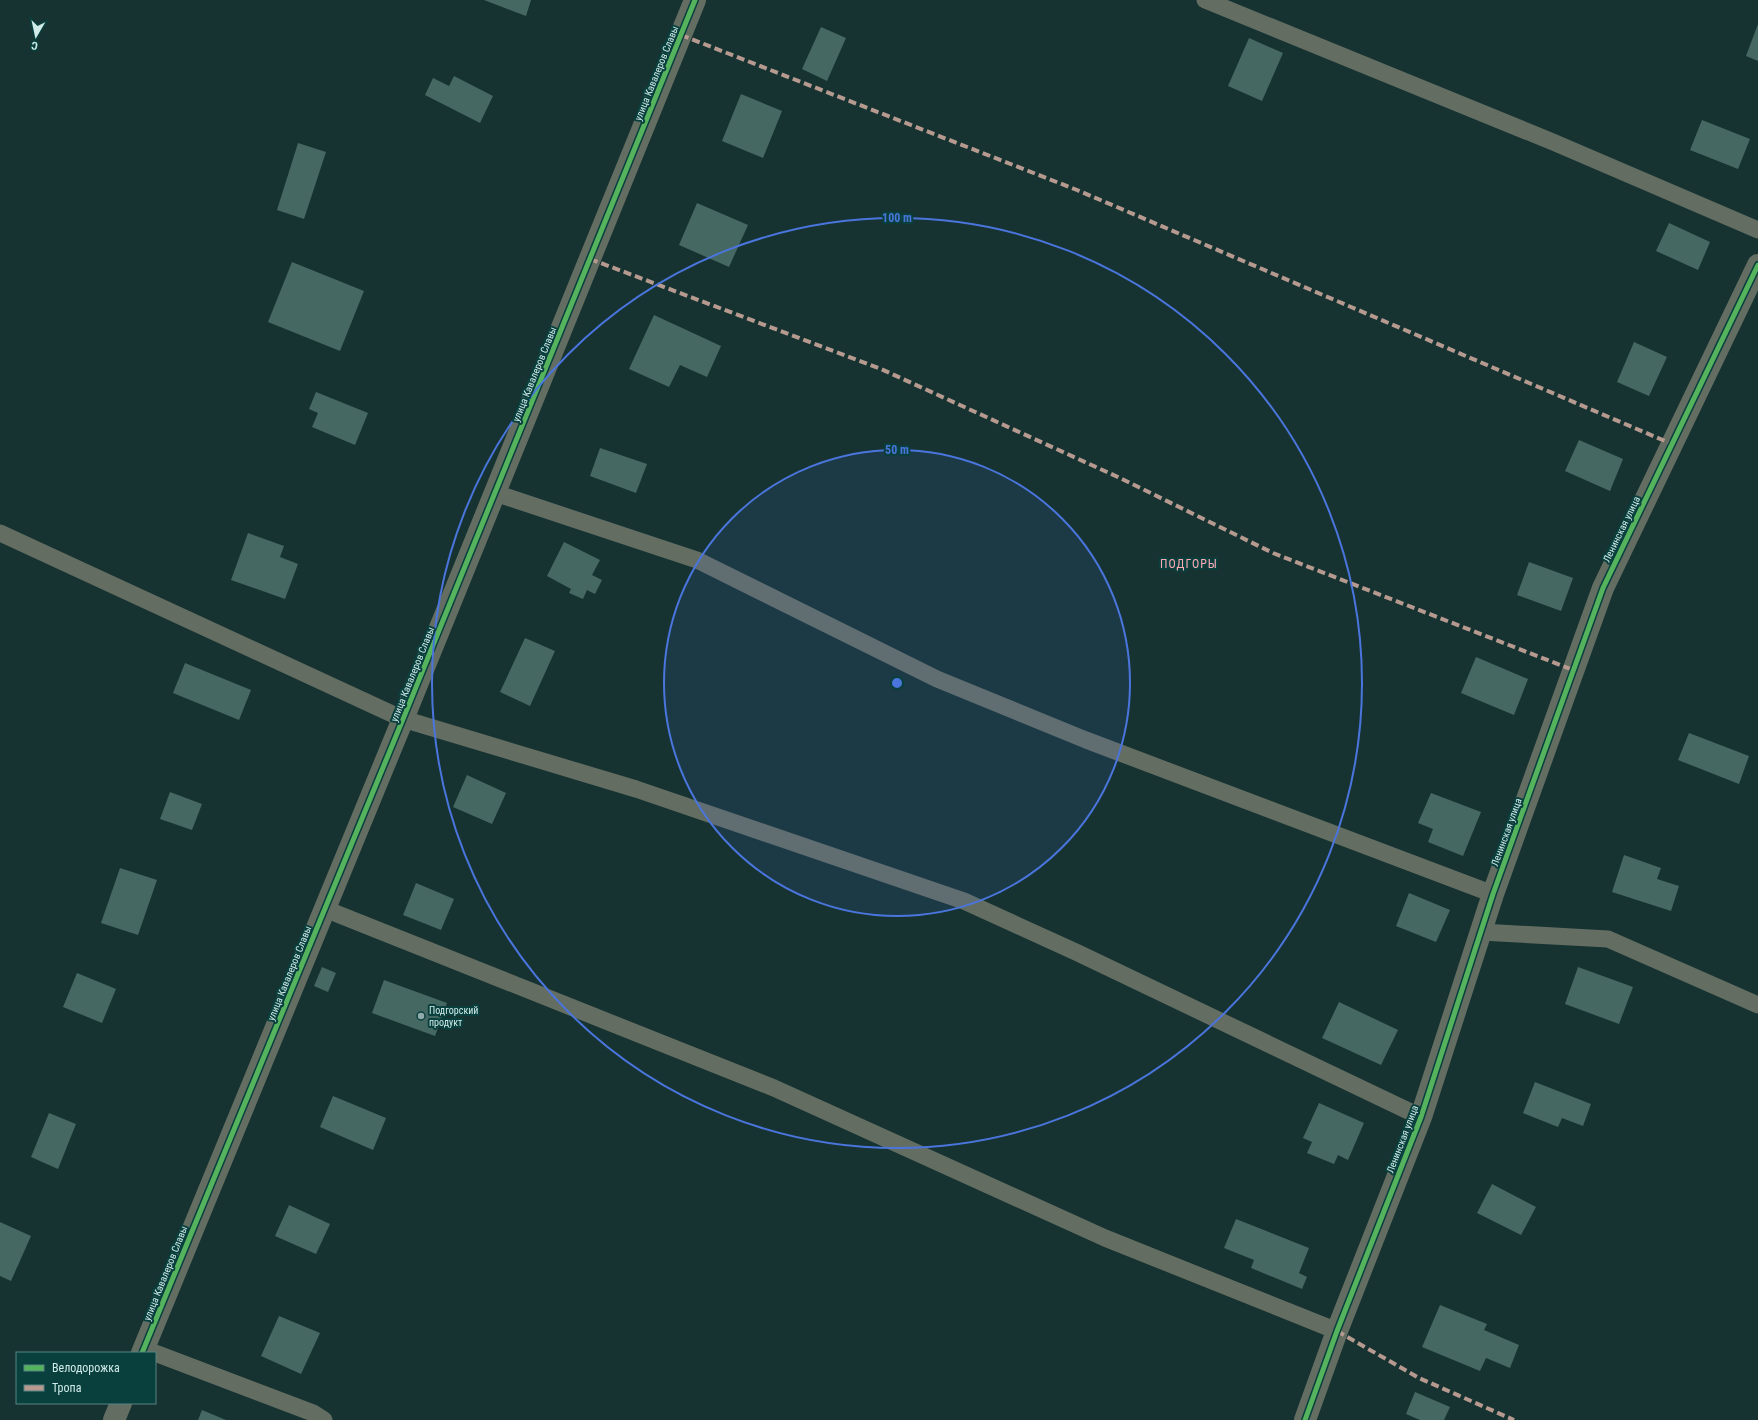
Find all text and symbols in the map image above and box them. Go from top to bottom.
north arrow [16,16,56,56]
street label: улица Кавалеров Славы [632,24,681,122]
text: С [30,38,39,52]
text: 100 m [882,211,912,225]
street label: улица Кавалеров Славы [510,325,559,423]
text: 50 m [885,443,909,457]
street label: Ленинская улица [1601,494,1642,564]
district label: ПОДГОРЫ [1160,557,1218,571]
street label: улица Кавалеров Славы [388,625,437,723]
centre of rings [890,676,904,690]
street label: Ленинская улица [1489,796,1524,868]
street label: улица Кавалеров Славы [265,924,314,1022]
place label: Подгорский продукт [429,1005,478,1028]
marker: Подгорский продукт [416,1011,426,1021]
street label: Ленинская улица [1384,1104,1421,1175]
street label: улица Кавалеров Славы [141,1224,190,1322]
legend [16,1352,156,1404]
text: Велодорожка [52,1361,120,1375]
text: Тропа [52,1381,82,1395]

